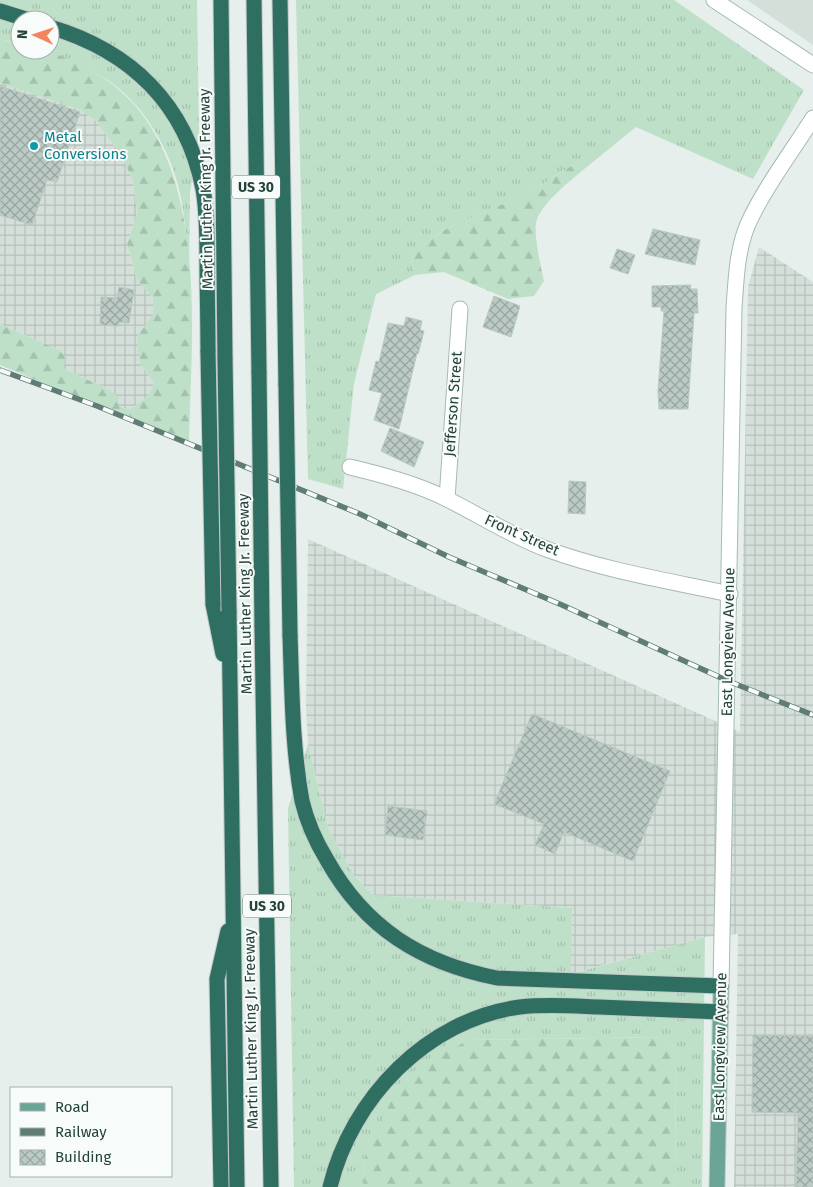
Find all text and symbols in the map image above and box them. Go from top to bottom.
north arrow [10,10,60,60]
text: N [14,29,31,39]
street label: Martin Luther King Jr. Freeway [195,88,217,290]
place label: Metal Conversions [44,128,126,163]
marker: Metal Conversions [28,140,40,152]
road number: US 30 [232,176,280,198]
street label: Jefferson Street [440,350,466,457]
street label: Martin Luther King Jr. Freeway [234,493,256,695]
street label: Front Street [482,511,563,560]
street label: East Longview Avenue [718,567,738,717]
road number: US 30 [243,894,291,918]
street label: Martin Luther King Jr. Freeway [240,928,262,1130]
street label: East Longview Avenue [710,972,730,1122]
legend [10,1087,172,1177]
text: Road [55,1098,90,1116]
text: Railway [55,1123,107,1141]
text: Building [55,1148,111,1166]

